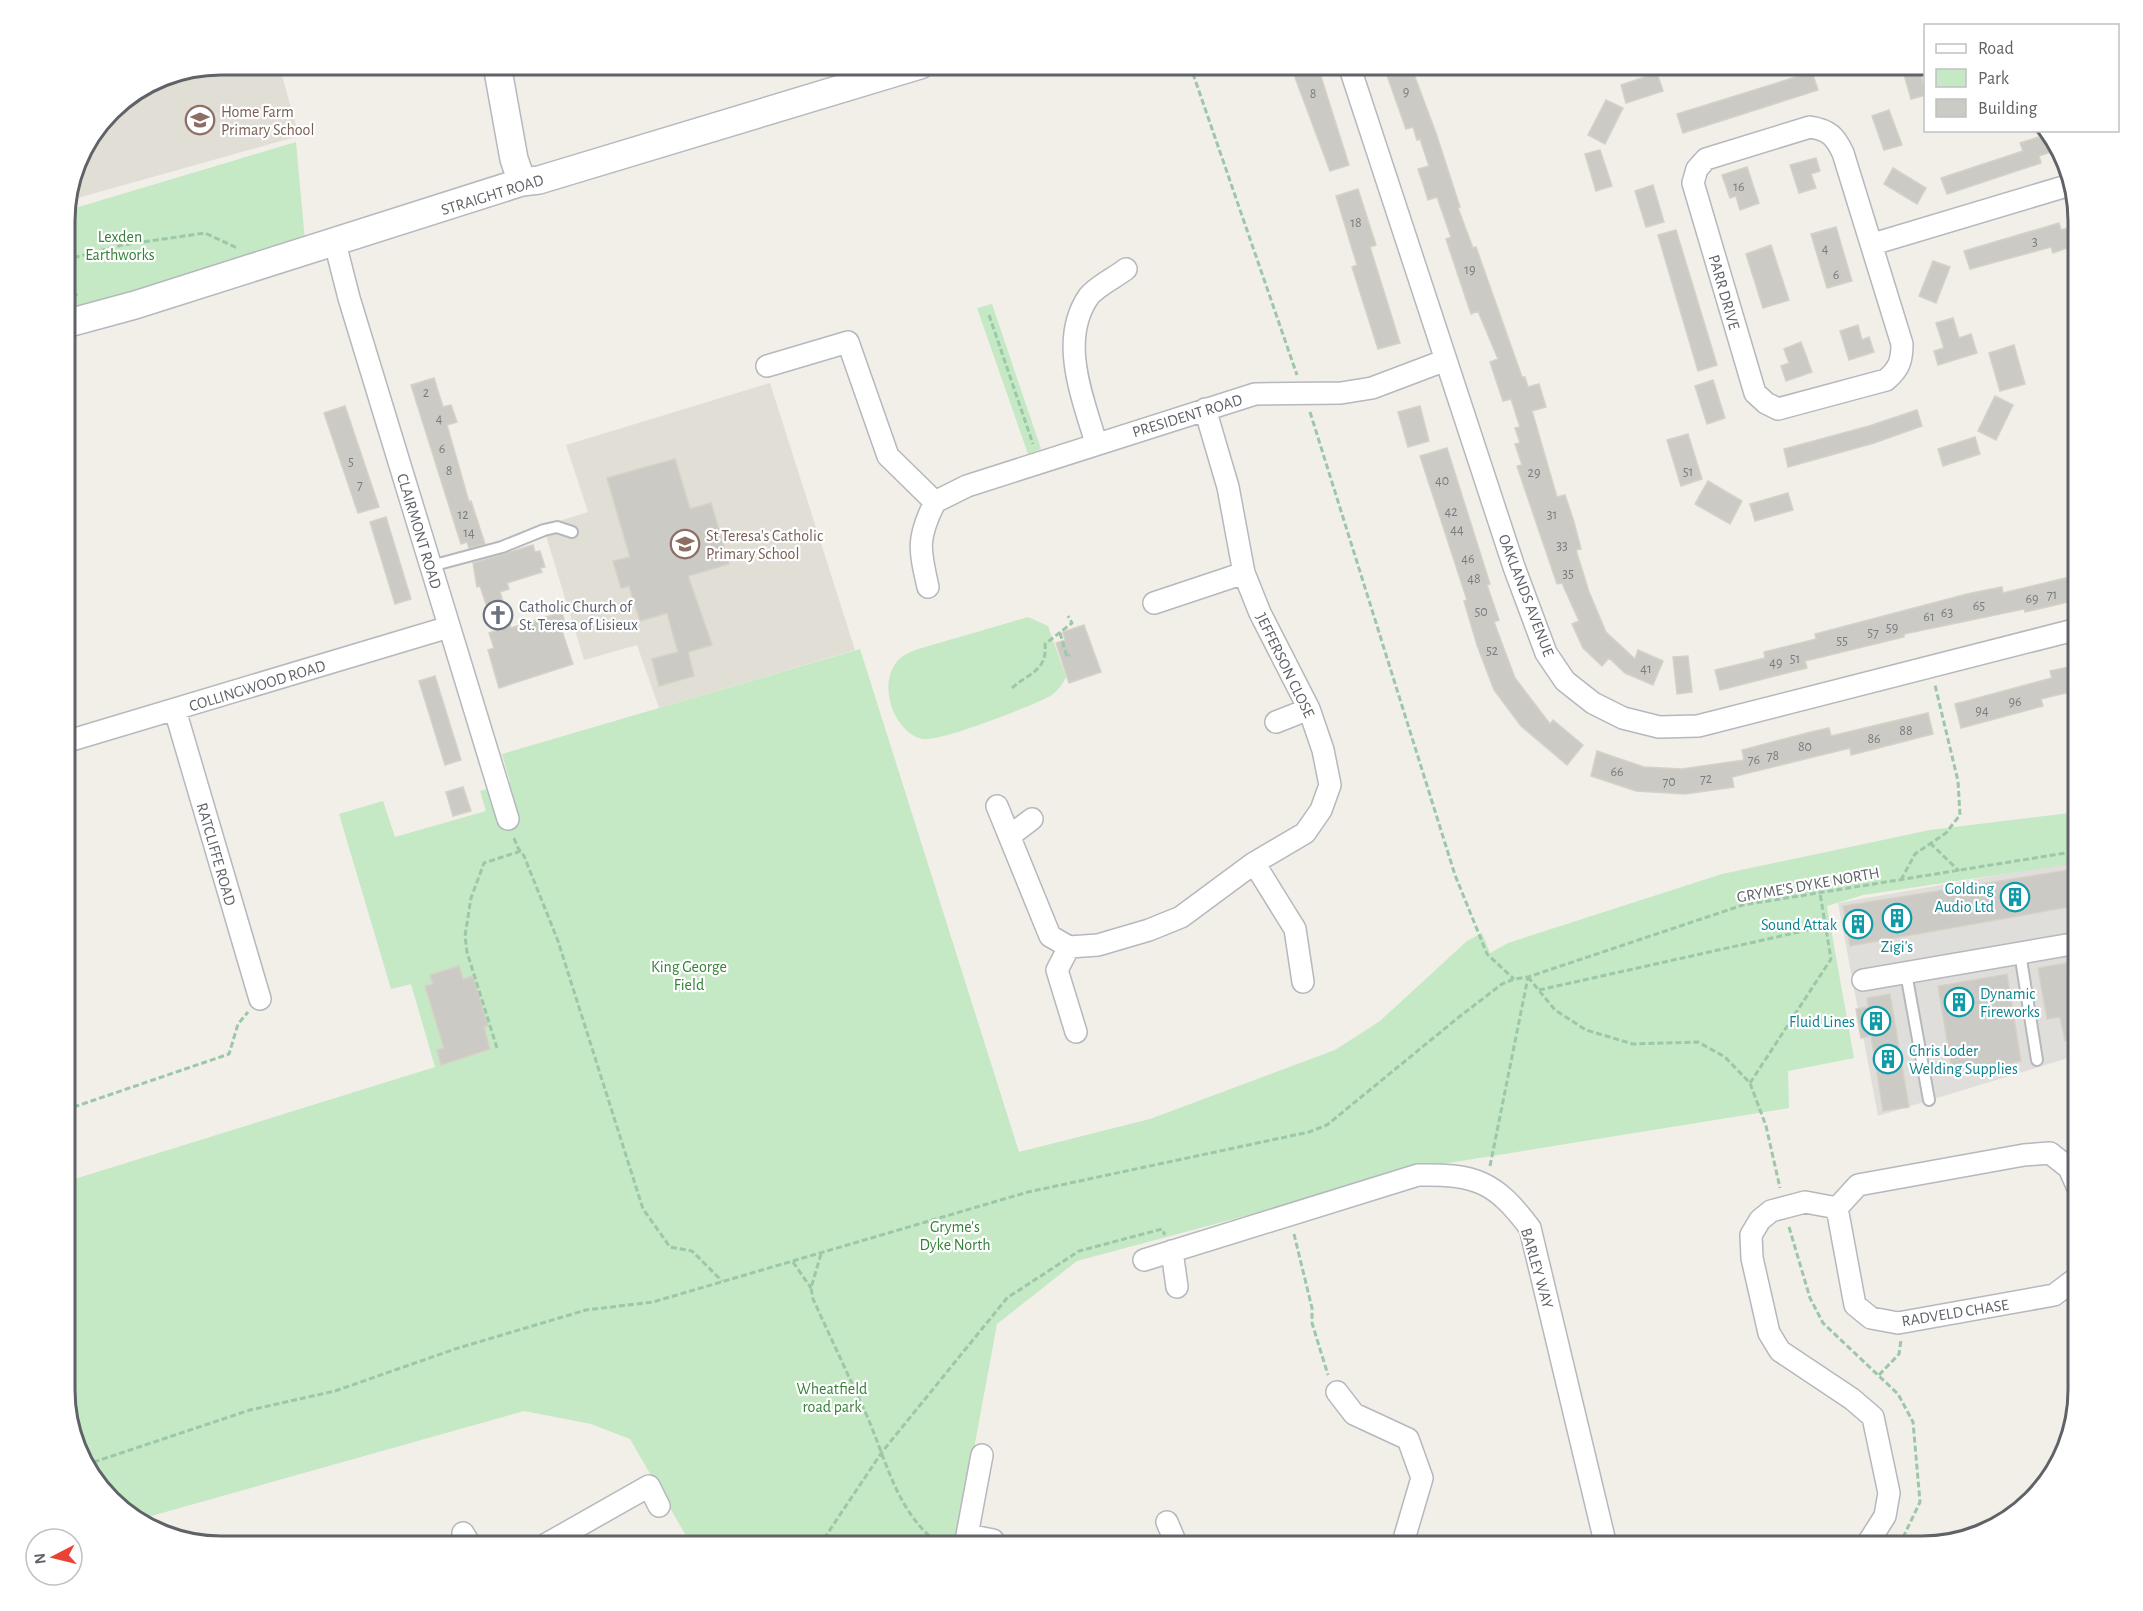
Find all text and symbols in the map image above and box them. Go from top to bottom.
legend [1924,24,2119,132]
text: Road [1978,40,2014,58]
text: Park [1978,70,2010,88]
house number: 9 [1403,85,1409,99]
house number: 8 [1310,87,1316,101]
text: Building [1978,100,2038,118]
school or university icon: Home Farm Primary School [184,104,216,136]
place label: Home Farm Primary School [221,104,314,139]
street label: STRAIGHT ROAD [439,172,545,218]
house number: 16 [1733,180,1745,194]
house number: 18 [1350,216,1362,230]
park label: Lexden Earthworks [85,229,155,263]
house number: 3 [2032,235,2038,249]
house number: 4 [1822,242,1829,256]
street label: PARR DRIVE [1706,253,1742,332]
house number: 19 [1464,263,1476,277]
house number: 6 [1833,268,1839,282]
house number: 2 [423,386,429,400]
street label: PRESIDENT ROAD [1130,392,1244,440]
house number: 4 [436,412,443,426]
house number: 6 [439,442,445,456]
house number: 5 [348,455,354,469]
house number: 8 [446,464,452,478]
house number: 51 [1683,465,1693,479]
house number: 29 [1528,466,1540,480]
street label: CLAIRMONT ROAD [394,472,444,591]
house number: 40 [1435,474,1449,488]
house number: 7 [357,478,363,492]
house number: 42 [1444,505,1458,519]
house number: 12 [457,508,469,522]
house number: 31 [1547,508,1557,522]
house number: 44 [1450,523,1464,537]
house number: 14 [463,526,475,540]
school or university icon: St Teresa's Catholic Primary School [669,528,701,560]
place label: St Teresa's Catholic Primary School [706,528,823,563]
street label: OAKLANDS AVENUE [1495,532,1557,659]
house number: 33 [1556,539,1568,553]
house number: 46 [1461,552,1475,566]
house number: 35 [1562,567,1574,581]
house number: 48 [1467,572,1481,586]
house number: 71 [2047,588,2057,602]
house number: 69 [2025,592,2039,606]
church icon: Catholic Church of St. Teresa of Lisieux [482,599,514,631]
place label: Catholic Church of St. Teresa of Lisieux [519,599,638,633]
house number: 65 [1973,599,1985,613]
house number: 50 [1474,605,1488,619]
house number: 63 [1941,606,1953,620]
house number: 61 [1923,610,1935,624]
street label: JEFFERSON CLOSE [1253,611,1317,721]
house number: 59 [1886,621,1898,635]
house number: 57 [1867,626,1879,640]
house number: 55 [1836,634,1848,648]
house number: 52 [1486,644,1498,658]
house number: 51 [1790,652,1800,666]
house number: 49 [1769,656,1783,670]
street label: COLLINGWOOD ROAD [187,658,327,714]
house number: 41 [1640,662,1652,676]
house number: 96 [2008,695,2022,709]
house number: 94 [1975,704,1989,718]
house number: 88 [1899,724,1913,738]
house number: 86 [1867,732,1881,746]
house number: 80 [1798,740,1812,754]
house number: 78 [1767,749,1779,763]
house number: 76 [1748,753,1760,767]
house number: 66 [1610,765,1624,779]
house number: 72 [1700,772,1712,786]
house number: 70 [1662,775,1676,789]
street label: RATCLIFFE ROAD [194,801,238,908]
street label: GRYME'S DYKE NORTH [1735,865,1881,905]
place label: Golding Audio Ltd [1934,881,1994,915]
building icon: Golding Audio Ltd [1999,881,2031,913]
building icon: Zigi's [1881,902,1913,934]
building icon: Sound Attak [1842,908,1874,940]
place label: Sound Attak [1761,917,1838,933]
place label: Zigi's [1881,939,1913,955]
park label: King George Field [651,959,727,993]
building icon: Dynamic Fireworks [1943,986,1975,1018]
place label: Dynamic Fireworks [1980,986,2040,1020]
building icon: Fluid Lines [1860,1005,1892,1037]
place label: Fluid Lines [1789,1014,1855,1030]
building icon: Chris Loder Welding Supplies [1872,1043,1904,1075]
place label: Chris Loder Welding Supplies [1909,1043,2018,1077]
park label: Gryme's Dyke North [919,1219,991,1254]
street label: BARLEY WAY [1518,1226,1556,1311]
street label: RADVELD CHASE [1900,1297,2010,1329]
park label: Wheatfield road park [797,1381,867,1415]
north arrow [24,1527,84,1587]
text: N [31,1552,49,1565]

